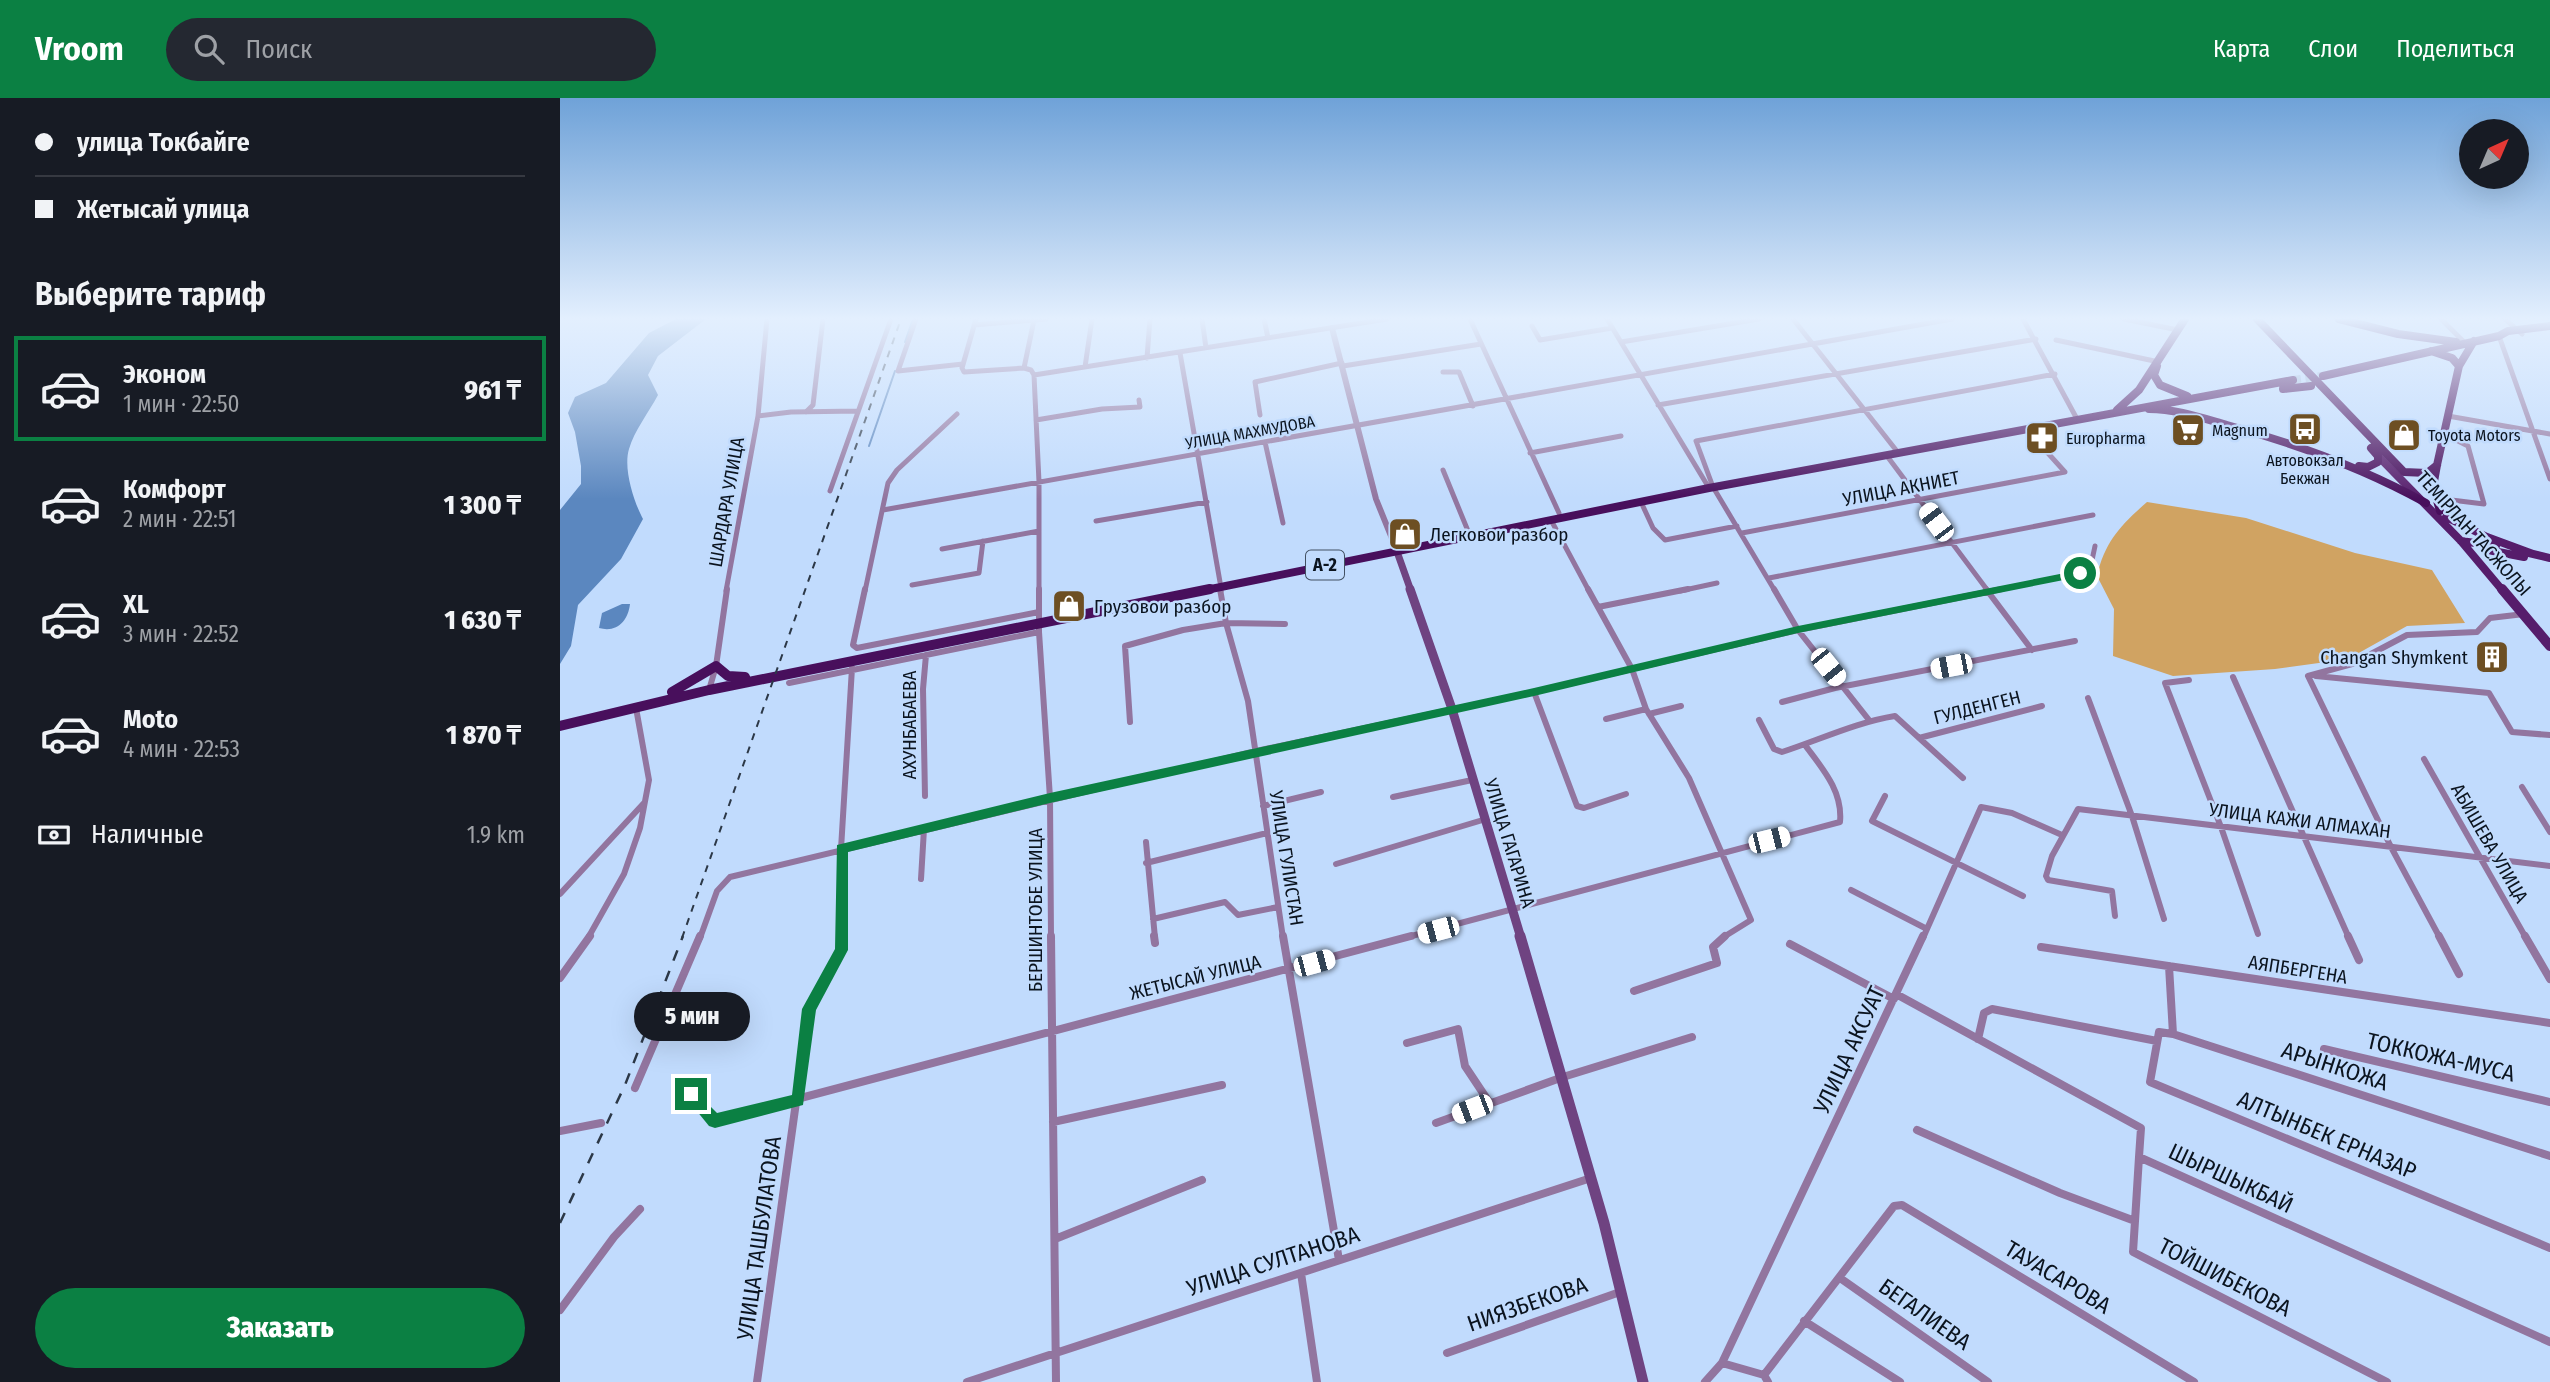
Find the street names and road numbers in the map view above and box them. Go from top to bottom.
street label: УЛИЦА МАХМУДОВА [1183,412,1317,453]
street label: ШАРДАРА УЛИЦА [704,435,749,569]
street label: УЛИЦА АКНИЕТ [1840,466,1962,511]
street label: ТЕМІРЛАН ТАСЖОЛЫ [2412,466,2536,600]
road number: A-2 [1306,550,1344,579]
street label: АХУНБАБАЕВА [898,671,921,779]
street label: ГУЛДЕНГЕН [1931,686,2023,729]
street label: УЛИЦА ГАГАРИНА [1479,775,1540,911]
street label: АБИШЕВА УЛИЦА [2446,780,2533,907]
street label: УЛИЦА ГУЛИСТАН [1264,788,1309,927]
street label: УЛИЦА КАЖИ АЛМАХАН [2207,798,2392,843]
street label: БЕРШИНТОБЕ УЛИЦА [1024,828,1047,992]
street label: ЖЕТЫСАЙ УЛИЦА [1127,950,1263,1005]
street label: АЯПБЕРГЕНА [2247,950,2349,989]
street label: УЛИЦА АКСУАТ [1807,982,1891,1119]
street label: ТОККОЖА-МУСА [2364,1026,2518,1088]
street label: АРЫНКОЖА [2278,1036,2392,1096]
street label: АЛТЫНБЕК ЕРНАЗАР [2233,1085,2421,1185]
street label: УЛИЦА ТАШБУЛАТОВА [731,1134,787,1343]
street label: ШЫРШЫКБАЙ [2164,1137,2298,1219]
street label: УЛИЦА СУЛТАНОВА [1182,1220,1363,1302]
street label: ТОЙШИБЕКОВА [2154,1232,2296,1322]
street label: ТАУАСАРОВА [2000,1234,2116,1320]
street label: НИЯЗБЕКОВА [1463,1270,1591,1338]
street label: БЕГАЛИЕВА [1874,1272,1976,1356]

